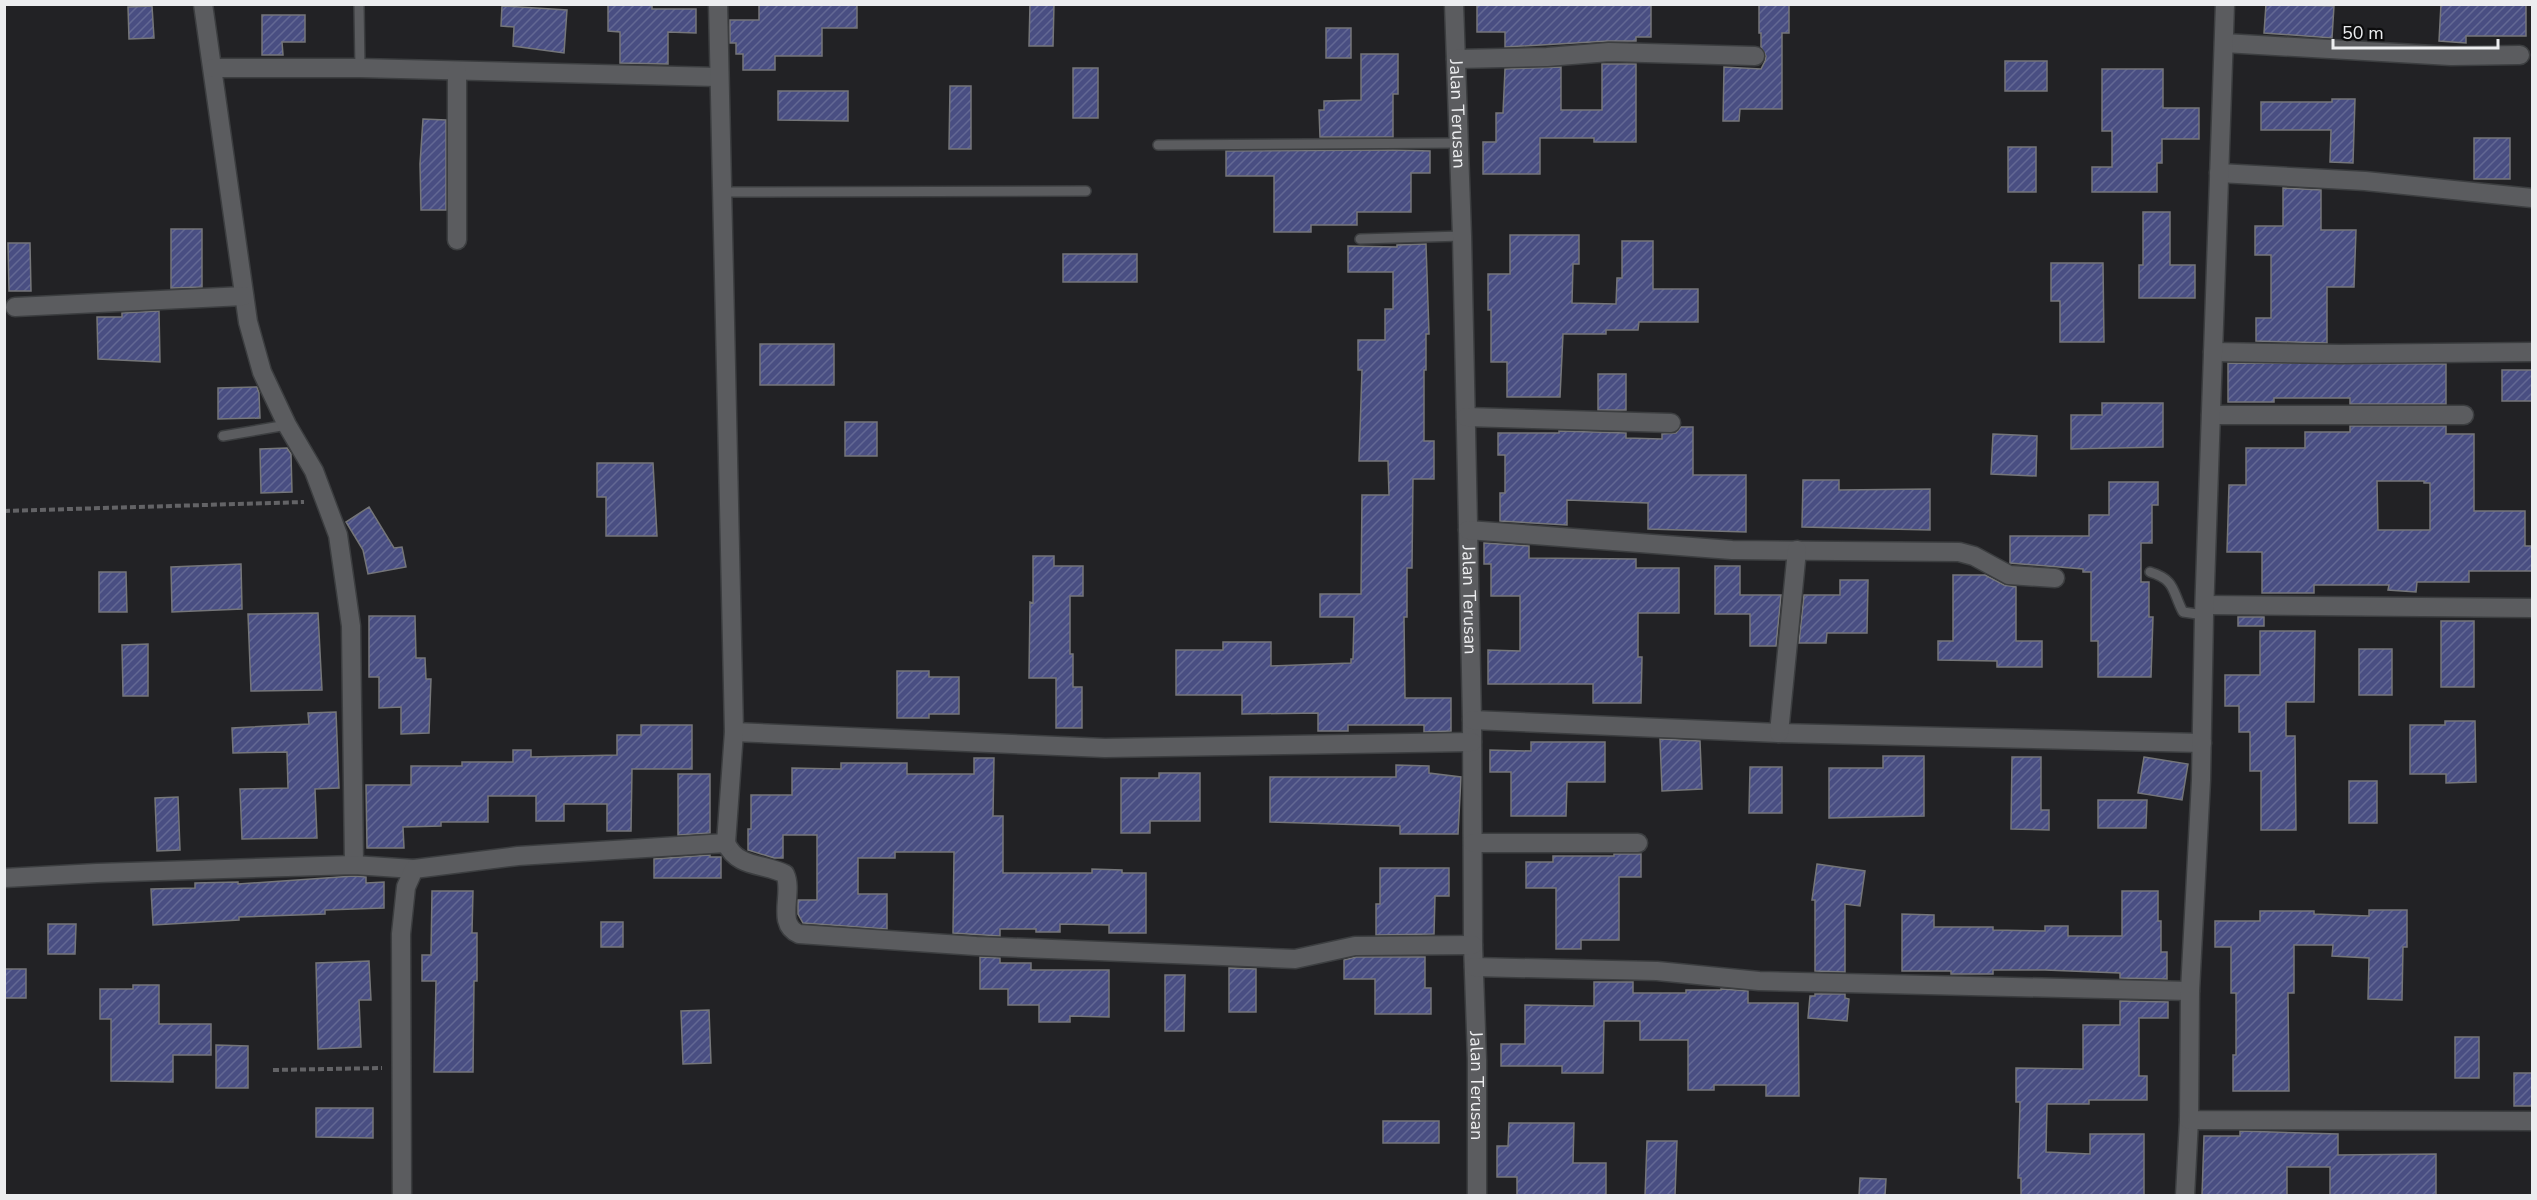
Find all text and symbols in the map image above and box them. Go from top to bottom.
scale bar [2333,12,2498,50]
text: 50 m [2342,21,2384,45]
street label: Jalan Terusan [1444,58,1472,169]
street label: Jalan Terusan [1456,544,1483,655]
street label: Jalan Terusan [1464,1030,1489,1140]

